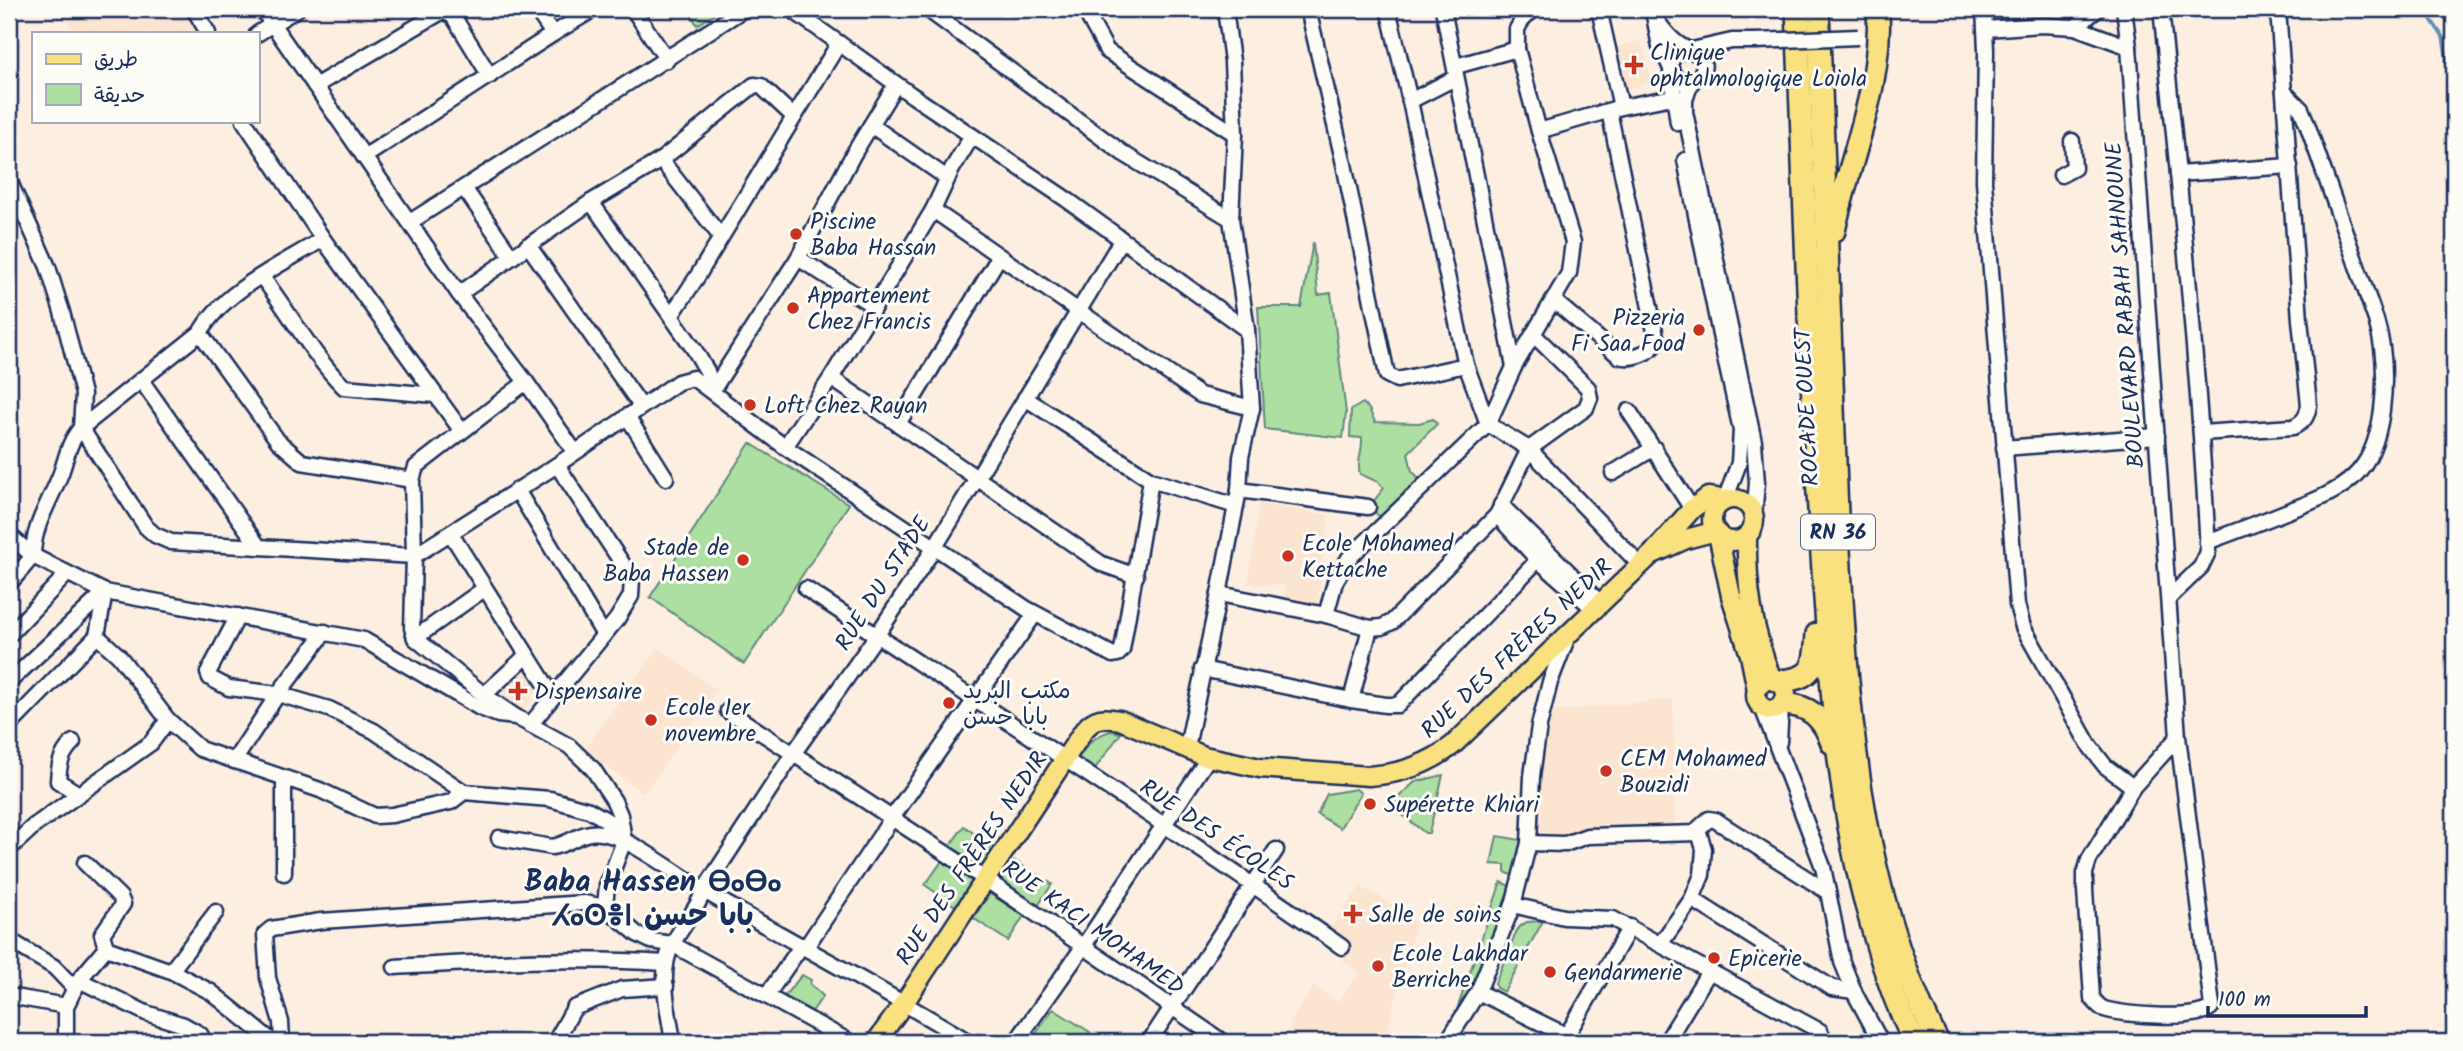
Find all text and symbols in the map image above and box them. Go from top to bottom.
legend [32,32,259,122]
place label: Clinique ophtalmologique Loiola [1650,36,1867,98]
text: طريق [94,44,138,77]
marker: Clinique ophtalmologique Loiola [1624,55,1644,75]
text: حديقة [94,80,145,113]
street label: BOULEVARD RABAH SAHNOUNE [2097,140,2155,469]
place label: Piscine Baba Hassan [810,205,936,267]
marker: Piscine Baba Hassan [788,226,804,242]
place label: Appartement Chez Francis [807,279,932,341]
marker: Appartement Chez Francis [785,300,801,316]
place label: Pizzeria Fi Saa Food [1571,301,1686,363]
marker: Pizzeria Fi Saa Food [1691,322,1707,338]
street label: ROCADE OUEST [1786,325,1830,487]
place label: Loft Chez Rayan [764,389,928,425]
marker: Loft Chez Rayan [742,397,758,413]
street label: RUE DU STADE [827,509,941,659]
road number: RN 36 [1801,514,1875,550]
place label: Ecole Mohamed Kettache [1302,527,1454,589]
place label: Stade de Baba Hassen [603,531,729,593]
marker: Ecole Mohamed Kettache [1280,548,1296,564]
street label: RUE DES FRÈRES NEDIR [1413,551,1622,748]
marker: Stade de Baba Hassen [735,552,751,568]
place label: مكتب البريد بابا حسن [963,674,1071,736]
place label: Dispensaire [534,675,642,711]
marker: Dispensaire [508,681,528,701]
place label: Ecole 1er novembre [665,691,756,753]
marker: مكتب البريد بابا حسن [941,695,957,711]
marker: Ecole 1er novembre [643,712,659,728]
place label: CEM Mohamed Bouzidi [1620,742,1767,804]
street label: RUE DES FRÈRES NEDIR [887,745,1058,973]
marker: CEM Mohamed Bouzidi [1598,763,1614,779]
street label: RUE DES ÉCOLES [1132,771,1300,901]
place label: Supérette Khiari [1384,788,1540,824]
marker: Supérette Khiari [1362,796,1378,812]
street label: RUE KACI MOHAMED [994,852,1192,1005]
district label: Baba Hassen ⴱⴰⴱⴰ ⵃⴰⵙⴻⵏ بابا حسن [524,859,782,941]
place label: Salle de soins [1369,898,1502,934]
marker: Salle de soins [1343,904,1363,924]
place label: Ecole Lakhdar Berriche [1392,937,1529,999]
place label: Epicerie [1728,942,1802,978]
marker: Epicerie [1706,950,1722,966]
place label: Gendarmerie [1564,956,1683,992]
marker: Ecole Lakhdar Berriche [1370,958,1386,974]
marker: Gendarmerie [1542,964,1558,980]
scale bar [2208,974,2365,1018]
text: 100 m [2218,984,2271,1017]

